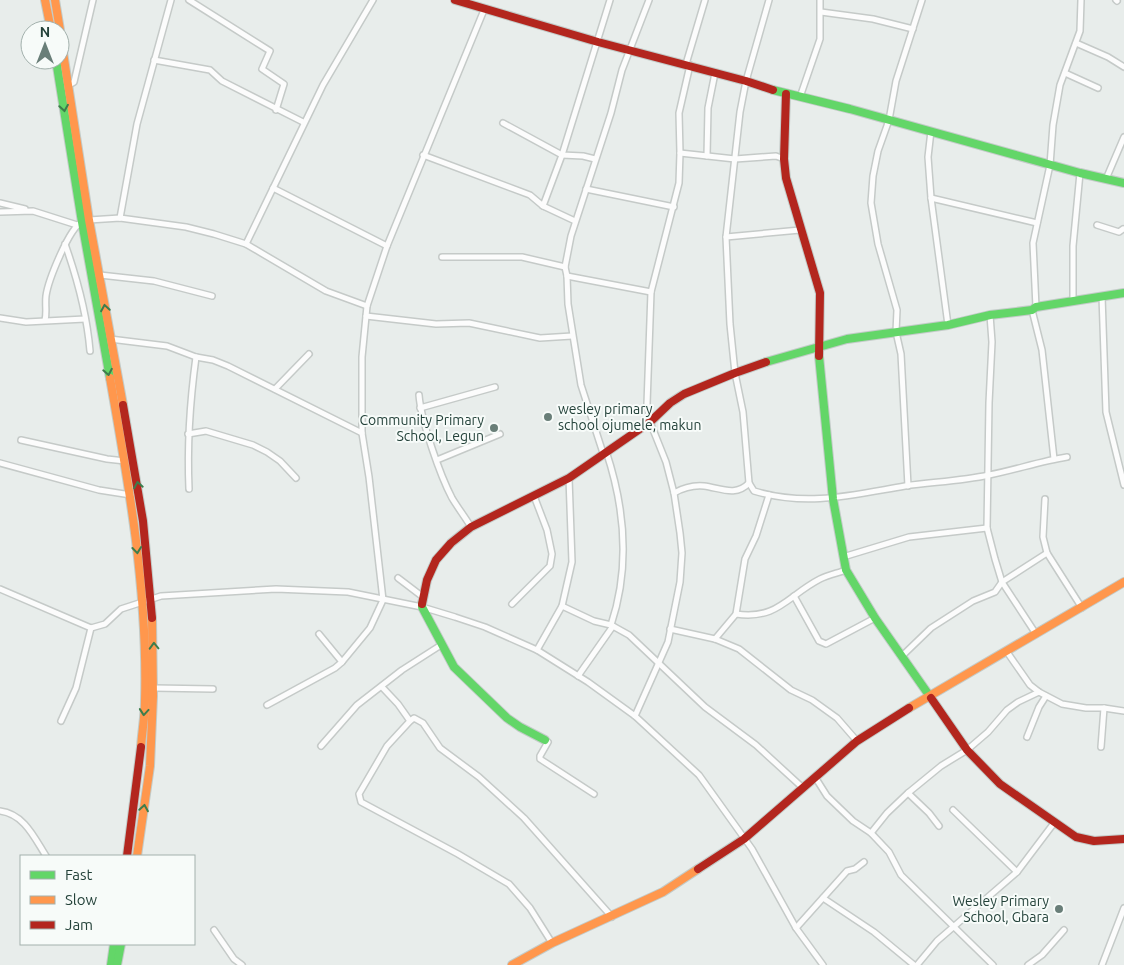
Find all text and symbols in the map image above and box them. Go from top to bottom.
north arrow [20,20,70,70]
text: N [40,24,50,40]
one-way arrow [58,105,69,113]
one-way arrow [101,303,111,312]
one-way arrow [103,368,113,376]
place label: wesley primary school ojumele, makun [558,401,702,433]
marker: wesley primary school ojumele, makun [542,411,554,423]
place label: Community Primary School, Legun [359,412,484,444]
marker: Community Primary School, Legun [488,422,500,434]
one-way arrow [133,480,143,489]
one-way arrow [131,546,142,554]
one-way arrow [148,642,159,650]
one-way arrow [138,708,149,716]
one-way arrow [138,804,149,812]
legend [20,855,195,945]
text: Fast [65,866,93,883]
text: Slow [65,891,98,908]
place label: Wesley Primary School, Gbara [952,893,1049,925]
marker: Wesley Primary School, Gbara [1053,903,1065,915]
text: Jam [65,916,93,933]

